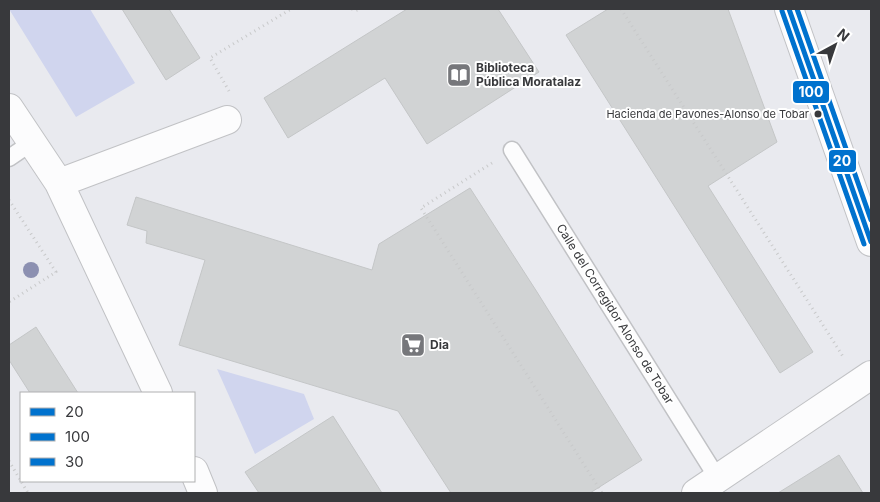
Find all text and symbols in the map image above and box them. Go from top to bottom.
north arrow [810,20,860,70]
text: N [834,25,853,45]
place label: Biblioteca Pública Moratalaz [476,60,581,89]
library icon: Biblioteca Pública Moratalaz [446,62,472,88]
line badge: 100 [792,80,830,104]
text: 100 [799,83,823,100]
place label: Hacienda de Pavones-Alonso de Tobar [606,107,809,121]
marker: Hacienda de Pavones-Alonso de Tobar [813,109,823,119]
line badge: 20 [828,149,857,173]
text: 20 [833,152,851,169]
street label: Calle del Corregidor Alonso de Tobar [553,221,678,407]
supermarket icon: Dia [400,332,426,358]
place label: Dia [430,337,449,352]
legend [20,392,195,482]
text: 20 [65,402,84,421]
text: 100 [65,427,90,446]
text: 30 [65,452,84,471]

